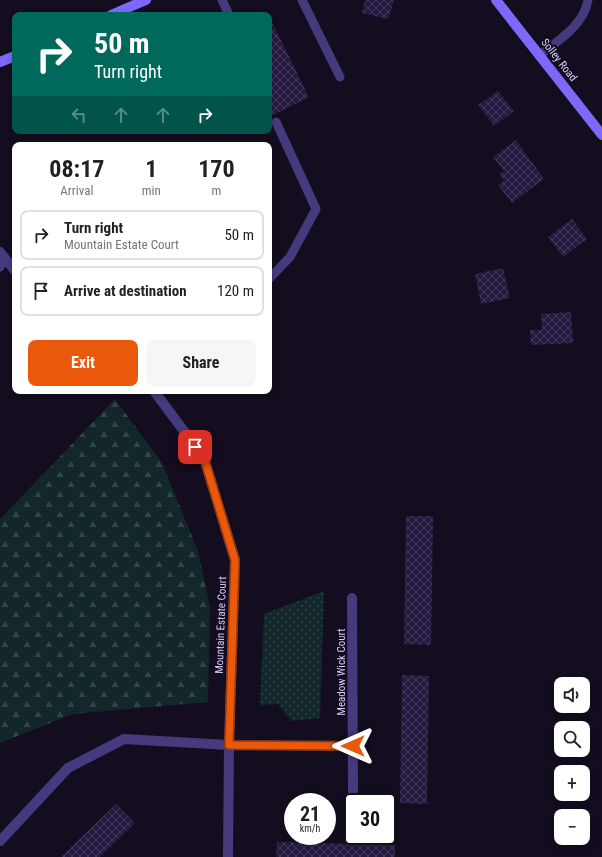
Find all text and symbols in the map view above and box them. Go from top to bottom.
text: 50 m [94,27,150,60]
icon: right [28,28,80,80]
street label: Solley Road [538,36,580,84]
text: Turn right [94,61,162,82]
icon: left [68,104,90,126]
icon: ahead [110,104,132,126]
icon: ahead [152,104,174,126]
icon: right [194,104,216,126]
text: 08:17 [49,155,104,183]
text: 1 [145,155,157,183]
text: 170 [198,155,235,183]
text: Arrival [60,183,93,198]
text: min [142,183,161,198]
text: m [212,183,221,198]
text: Turn right [64,219,123,237]
icon: right [30,224,52,246]
text: 50 m [224,226,254,244]
text: Mountain Estate Court [64,237,179,252]
icon: arrive [30,280,52,302]
text: Arrive at destination [64,282,187,300]
text: 120 m [217,282,254,300]
button: Exit [28,340,138,386]
button: Share [146,340,256,386]
pin [178,430,212,464]
icon: arrive [184,436,206,458]
street label: Mountain Estate Court [213,576,229,674]
street label: Meadow Wick Court [335,629,348,715]
map controls [554,677,590,845]
button: sound [554,677,590,713]
button: search [554,721,590,757]
position arrow [332,725,374,767]
button: + [554,765,590,801]
speed limit sign: 30 [344,793,396,845]
text: 21 [300,802,320,826]
button: − [554,809,590,845]
text: km/h [300,823,320,834]

